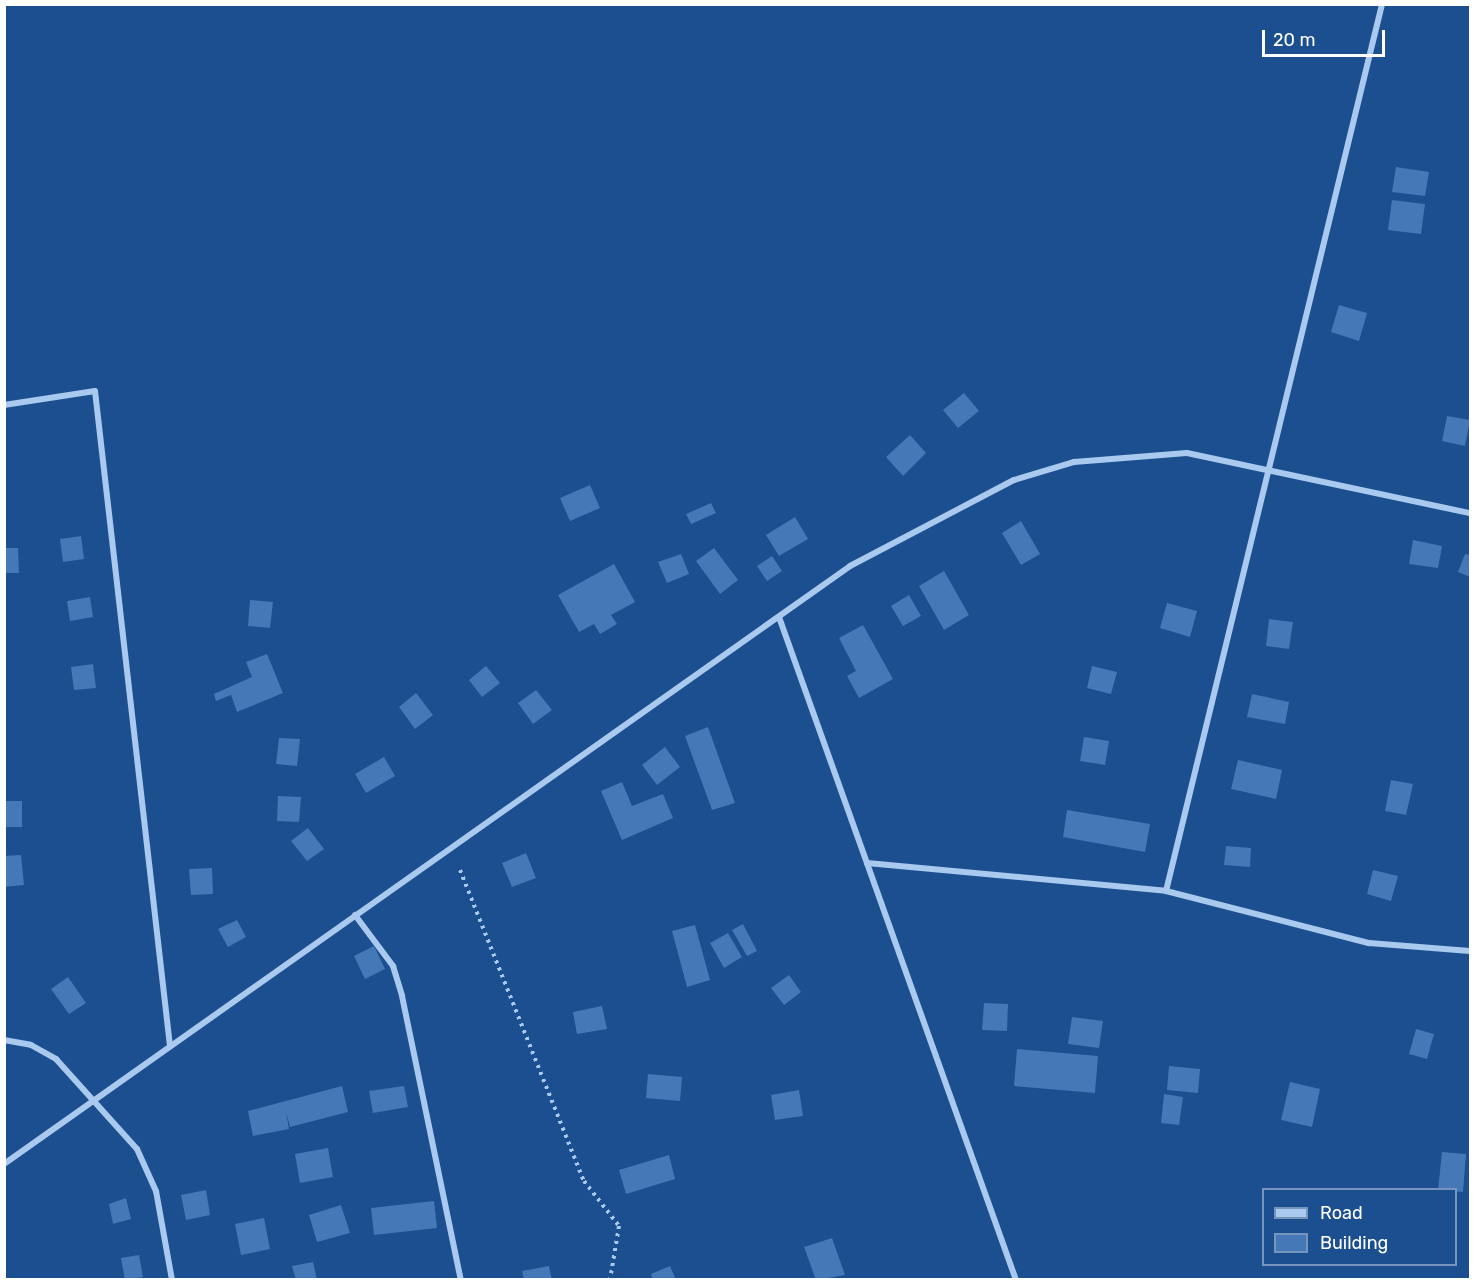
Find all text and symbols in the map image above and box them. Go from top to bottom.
scale bar [1265,18,1388,56]
text: 20 m [1273,29,1315,51]
legend [1262,1188,1457,1266]
text: Road [1320,1202,1363,1224]
text: Building [1320,1232,1388,1254]

